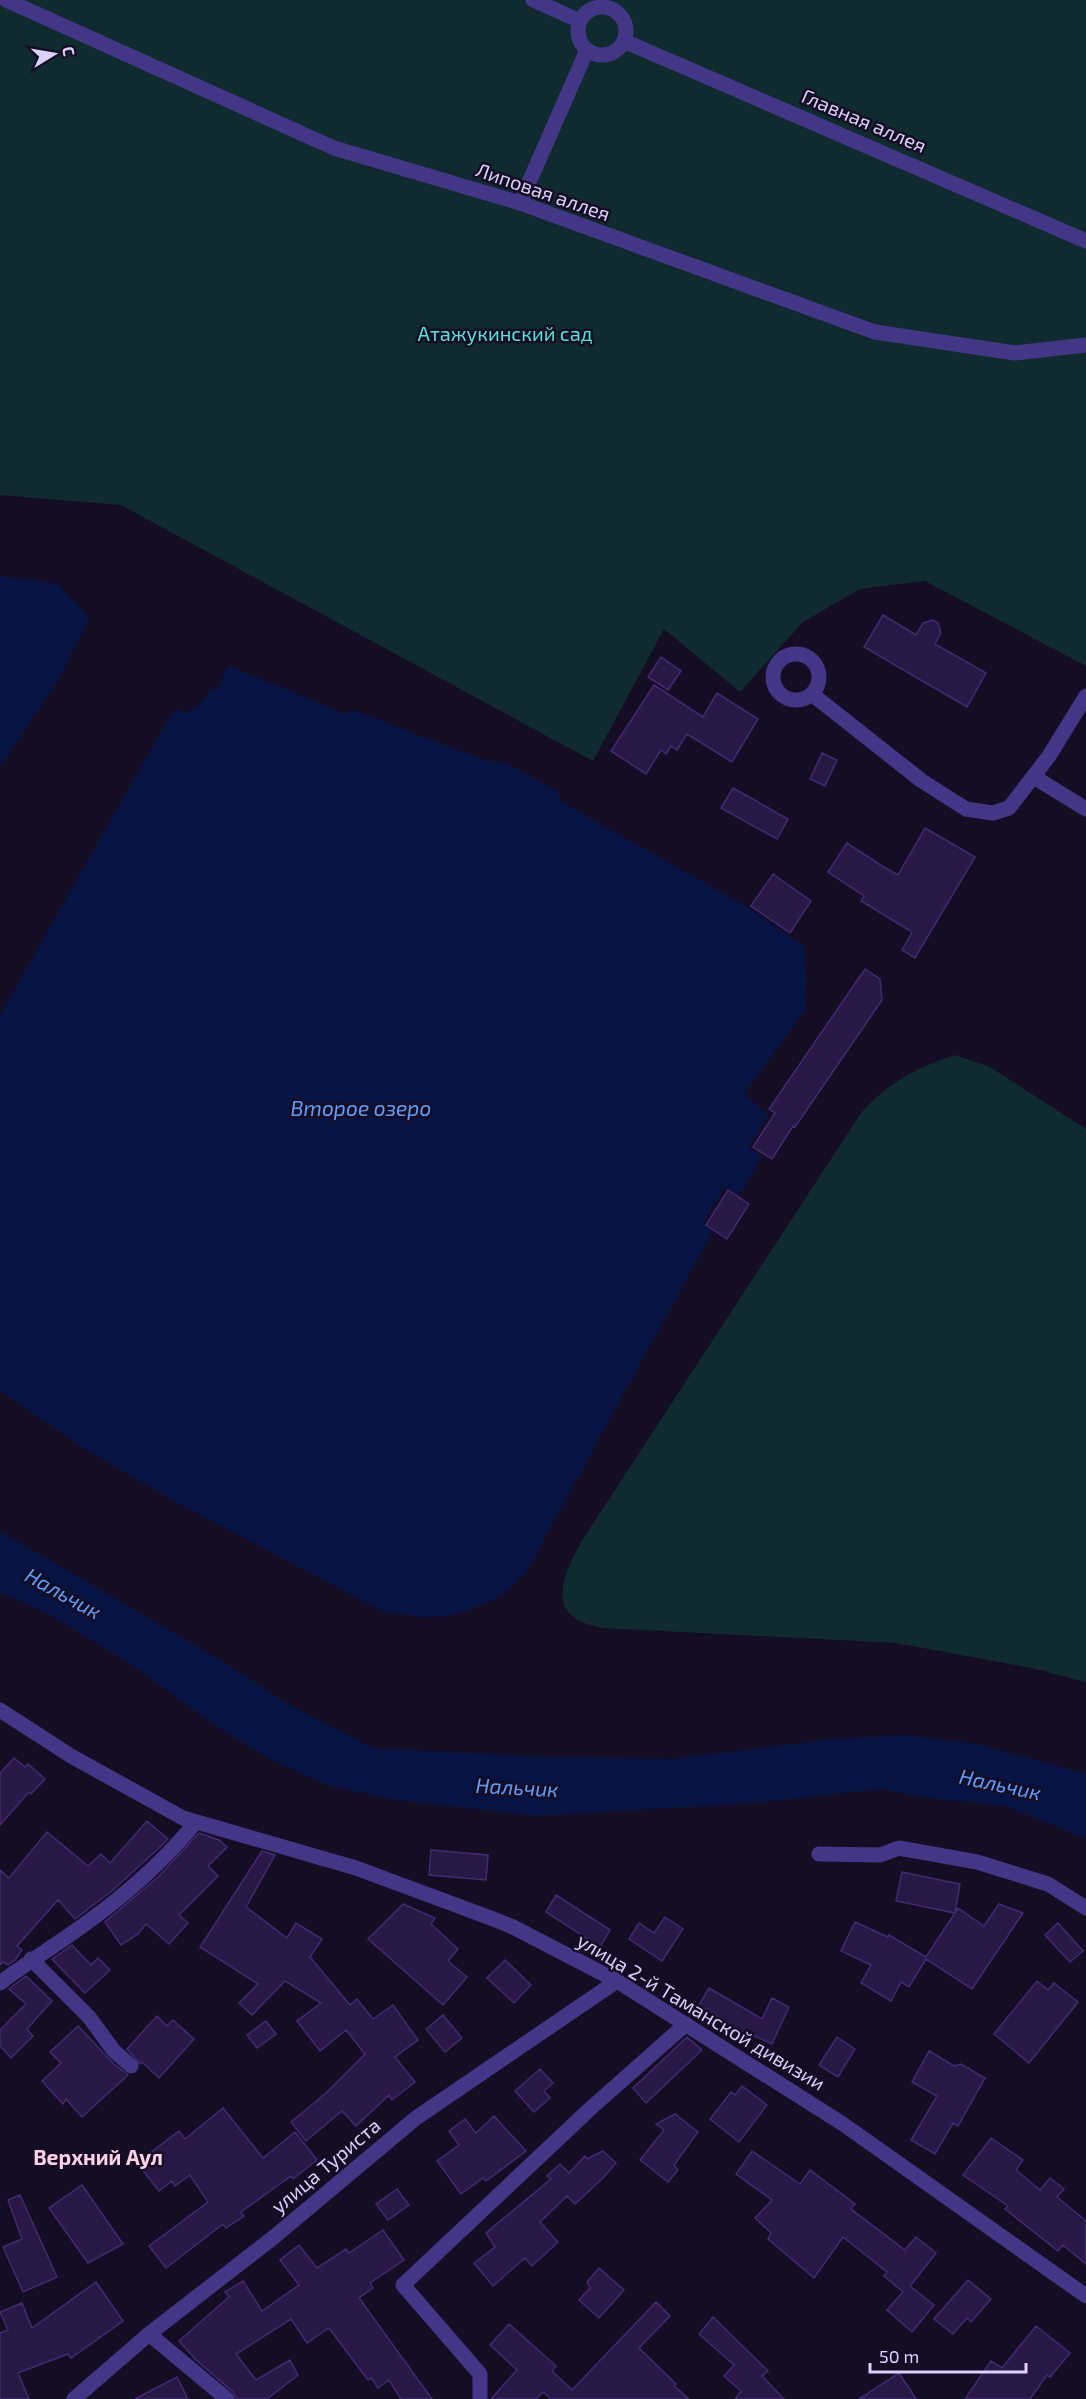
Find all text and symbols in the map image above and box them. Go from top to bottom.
north arrow [24,24,84,84]
text: С [59,45,79,57]
street label: Главная аллея [798,83,930,157]
street label: Липовая аллея [473,157,614,225]
park label: Атажукинский сад [418,321,592,346]
water label: Второе озеро [291,1095,431,1120]
water label: Нальчик [21,1562,106,1624]
water label: Нальчик [957,1763,1043,1804]
water label: Нальчик [475,1772,559,1801]
street label: улица 2-й Таманской дивизии [573,1928,830,2096]
street label: улица Туриста [266,2113,386,2219]
district label: Верхний Аул [33,2144,163,2169]
scale bar [870,2336,1026,2374]
text: 50 m [879,2345,919,2367]

